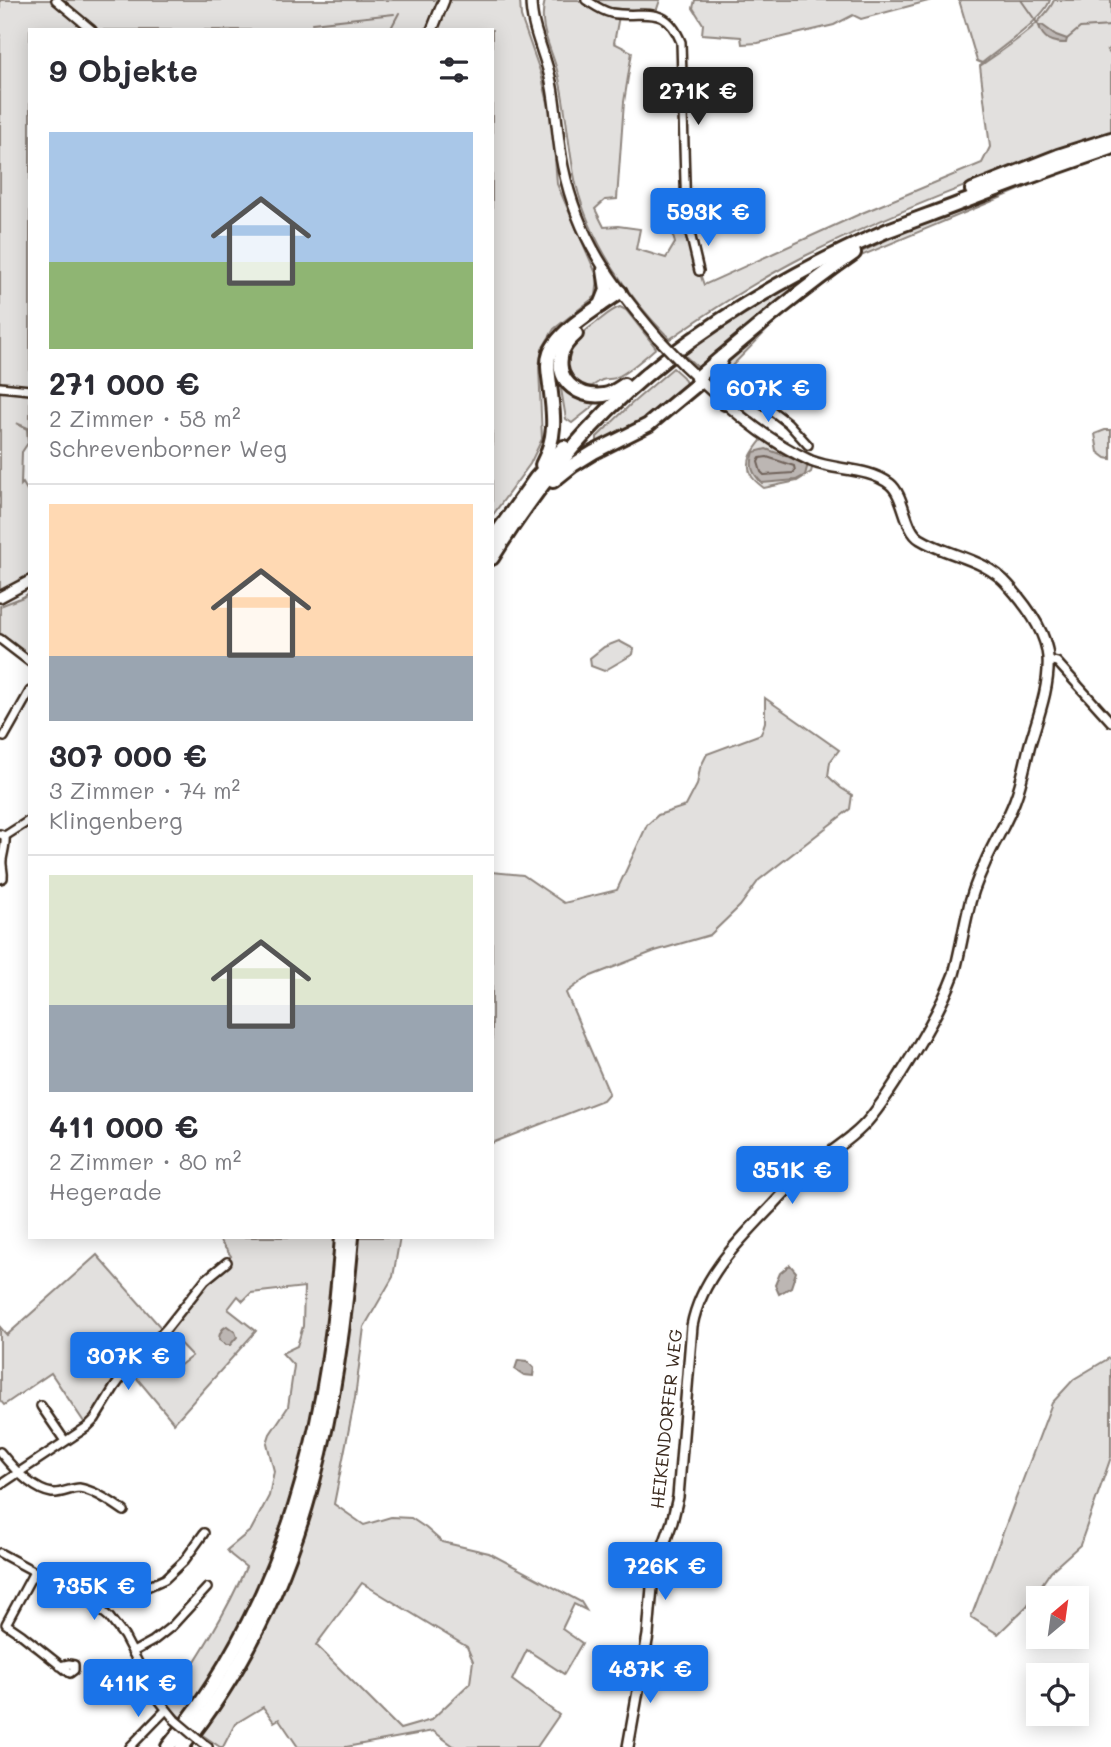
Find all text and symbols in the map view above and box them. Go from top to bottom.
text: 9 Objekte [49,50,198,90]
icon: filters [435,51,473,89]
pin: 271K € [641,68,755,127]
text: 271K € [659,75,737,105]
icon: home [198,178,324,304]
pin: 593K € [651,188,765,248]
text: 593K € [666,196,750,226]
text: 271 000 € [49,363,200,403]
pin: 607K € [711,364,825,424]
text: 607K € [726,372,810,402]
text: 2 Zimmer · 58 m² [49,403,241,433]
text: Schrevenborner Weg [49,433,287,463]
icon: home [198,550,324,676]
text: 307 000 € [49,735,207,775]
text: 3 Zimmer · 74 m² [49,775,240,805]
text: Klingenberg [49,805,183,835]
icon: home [198,921,324,1047]
text: 411 000 € [49,1106,198,1146]
text: 2 Zimmer · 80 m² [49,1146,241,1176]
pin: 351K € [735,1146,849,1206]
text: 351K € [752,1154,832,1184]
text: Hegerade [49,1176,162,1206]
street label: HEIKENDORFER WEG [645,1328,687,1510]
pin: 307K € [71,1332,185,1392]
text: 307K € [86,1340,170,1370]
pin: 726K € [608,1542,722,1602]
text: 726K € [624,1550,706,1580]
pin: 735K € [37,1562,151,1622]
text: 735K € [53,1570,135,1600]
north arrow [1026,1586,1088,1648]
map controls [1026,1586,1089,1726]
pin: 487K € [593,1646,707,1705]
text: 487K € [608,1653,692,1683]
pin: 411K € [81,1660,195,1719]
button: locate [1026,1663,1089,1726]
text: 411K € [99,1667,177,1697]

